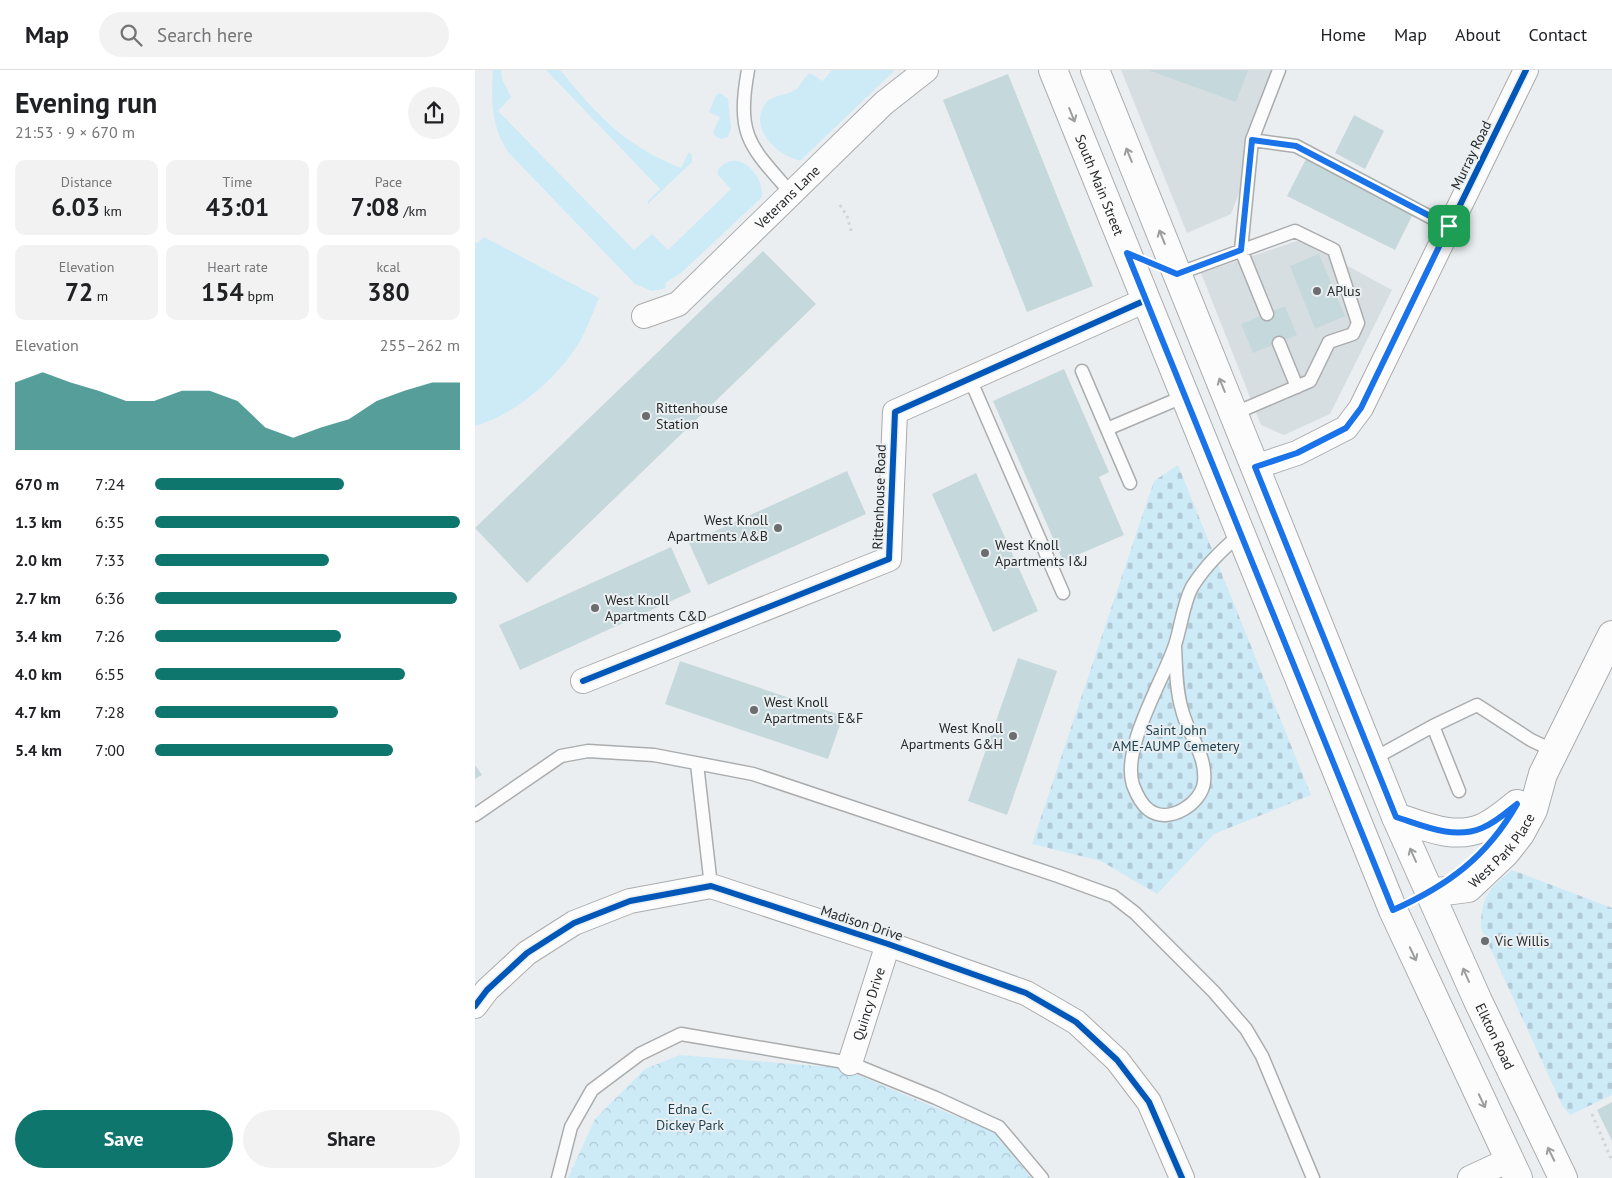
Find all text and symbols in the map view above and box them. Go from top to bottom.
search box [99,12,449,57]
text: Map [25,19,69,50]
icon: search [117,21,145,49]
text: Search here [157,23,253,47]
text: Home [1320,23,1366,46]
text: Map [1394,23,1427,46]
text: About [1455,23,1501,46]
text: Contact [1529,23,1587,46]
text: Evening run [15,84,157,121]
button: share [408,87,460,139]
one-way arrow [1067,107,1077,122]
street label: Murray Road [1447,118,1495,192]
text: 21:53 · 9 × 670 m [15,122,135,142]
street label: South Main Street [1071,132,1128,238]
one-way arrow [1124,148,1133,163]
street label: Veterans Lane [750,162,824,234]
text: Distance [61,173,112,191]
text: Time [222,173,253,191]
text: Pace [375,173,402,191]
text: 6.03 [51,191,100,223]
text: 43:01 [206,191,269,223]
text: 7:08 [350,191,400,223]
text: km [100,202,122,220]
text: /km [400,202,427,220]
pin [1428,205,1470,247]
icon: arrive [1435,212,1463,240]
one-way arrow [1157,230,1166,245]
text: Elevation [59,258,114,276]
text: Heart rate [207,258,268,276]
text: kcal [377,258,400,276]
text: 72 [65,276,93,308]
text: 154 [201,276,244,308]
text: 380 [367,276,410,308]
place label: APlus [1327,282,1361,300]
marker: APlus [1311,285,1323,297]
text: m [93,287,108,305]
text: bpm [244,287,274,305]
text: Elevation [15,335,79,355]
text: 255–262 m [380,335,460,355]
one-way arrow [1216,378,1226,393]
place label: Rittenhouse Station [656,399,728,433]
marker: Rittenhouse Station [640,410,652,422]
street label: Rittenhouse Road [868,444,890,550]
text: 670 m [15,474,59,494]
text: 7:24 [95,474,125,494]
place label: West Knoll Apartments A&B [668,511,768,545]
text: 1.3 km [15,512,62,532]
text: 6:35 [95,512,125,532]
marker: West Knoll Apartments A&B [772,522,784,534]
place label: West Knoll Apartments I&J [995,536,1088,570]
marker: West Knoll Apartments I&J [979,547,991,559]
text: 2.0 km [15,550,62,570]
text: 7:33 [95,550,125,570]
text: 2.7 km [15,588,61,608]
text: 6:36 [95,588,125,608]
place label: West Knoll Apartments C&D [605,591,707,625]
marker: West Knoll Apartments C&D [589,602,601,614]
text: 3.4 km [15,626,62,646]
text: 7:26 [95,626,125,646]
text: 4.0 km [15,664,62,684]
text: 6:55 [95,664,125,684]
place label: West Knoll Apartments E&F [764,693,863,727]
text: 4.7 km [15,702,61,722]
text: 7:28 [95,702,125,722]
marker: West Knoll Apartments E&F [748,704,760,716]
place label: West Knoll Apartments G&H [900,719,1003,753]
park label: Saint John AME-AUMP Cemetery [1112,721,1240,755]
marker: West Knoll Apartments G&H [1007,730,1019,742]
text: 5.4 km [15,740,62,760]
text: 7:00 [95,740,125,760]
street label: West Park Place [1465,810,1539,892]
one-way arrow [1408,848,1418,863]
street label: Madison Drive [819,901,905,945]
place label: Vic Willis [1494,932,1549,950]
marker: Vic Willis [1479,935,1491,947]
one-way arrow [1409,946,1419,961]
street label: Quincy Drive [849,965,889,1043]
one-way arrow [1460,968,1470,983]
street label: Elkton Road [1471,1000,1519,1072]
one-way arrow [1477,1094,1487,1109]
park label: Edna C. Dickey Park [656,1100,724,1134]
button: Save [15,1110,233,1168]
button: Share [243,1110,460,1168]
one-way arrow [1546,1147,1555,1162]

